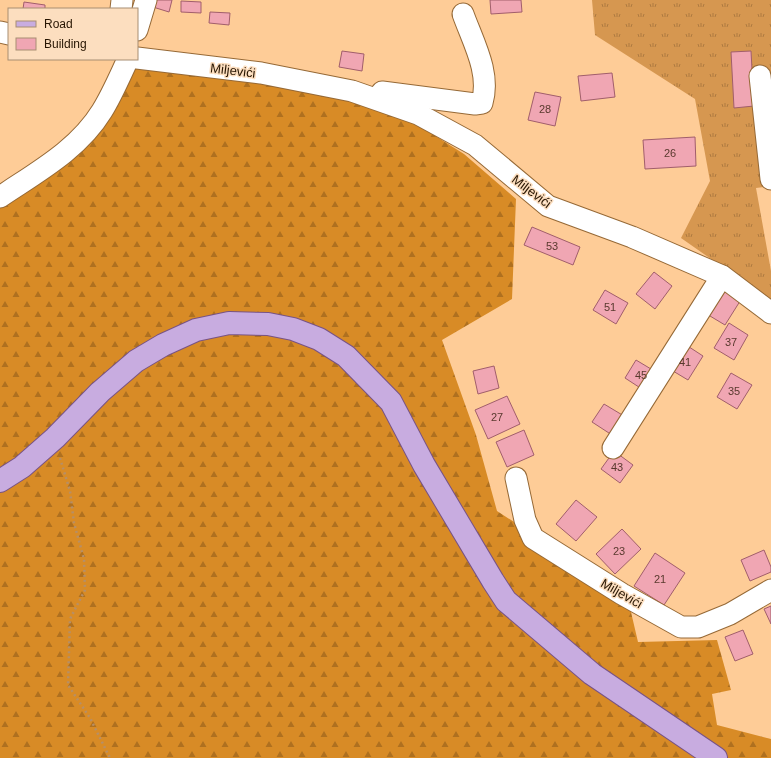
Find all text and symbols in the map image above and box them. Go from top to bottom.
legend [8,8,138,60]
text: Road [44,17,73,31]
text: Building [44,37,87,51]
street label: Miljevići [209,60,257,81]
house number: 28 [539,103,551,115]
house number: 26 [664,147,676,159]
street label: Miljevići [509,172,554,211]
house number: 53 [546,240,558,252]
house number: 51 [604,301,616,313]
house number: 37 [725,336,737,348]
house number: 41 [679,356,691,368]
house number: 45 [635,369,647,381]
house number: 35 [728,385,740,397]
house number: 27 [491,411,503,423]
house number: 43 [611,461,623,473]
house number: 23 [613,545,625,557]
house number: 21 [654,573,666,585]
street label: Miljevići [598,576,645,611]

